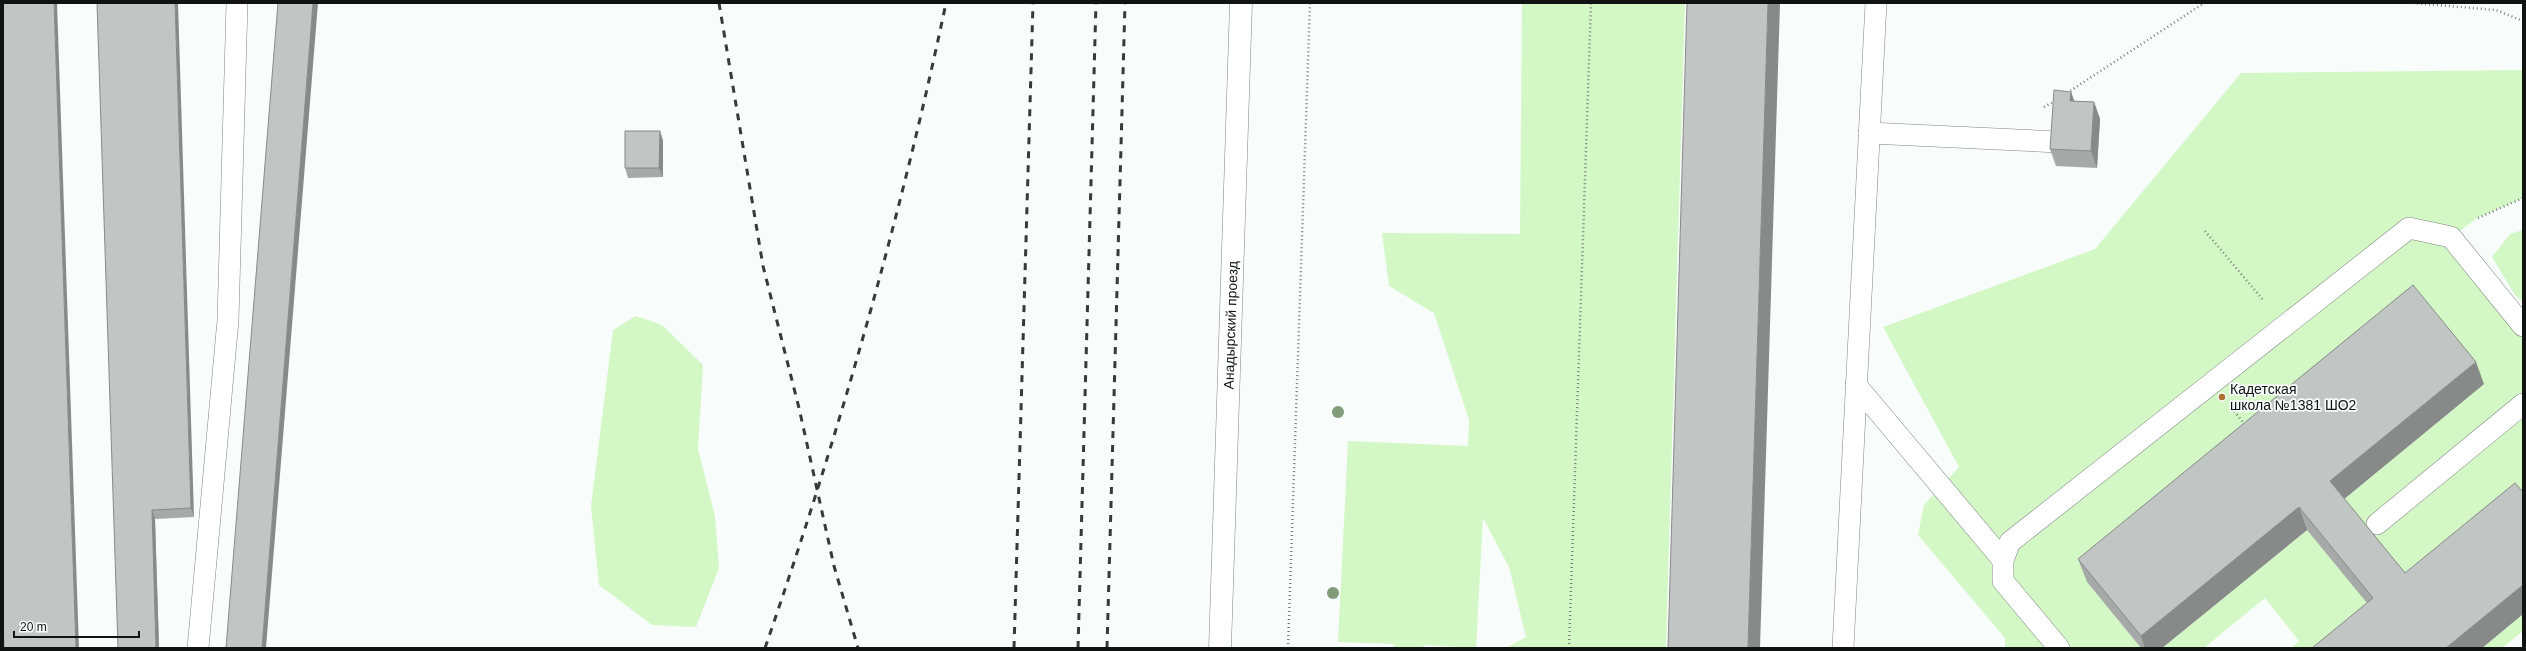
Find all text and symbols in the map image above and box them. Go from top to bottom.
street label: Анадырский проезд [1220,261,1241,390]
place label: Кадетская школа №1381 ШО2 [2230,381,2357,413]
marker: Кадетская школа №1381 ШО2 [2217,392,2227,402]
scale bar [14,613,139,639]
text: 20 m [20,620,47,634]

